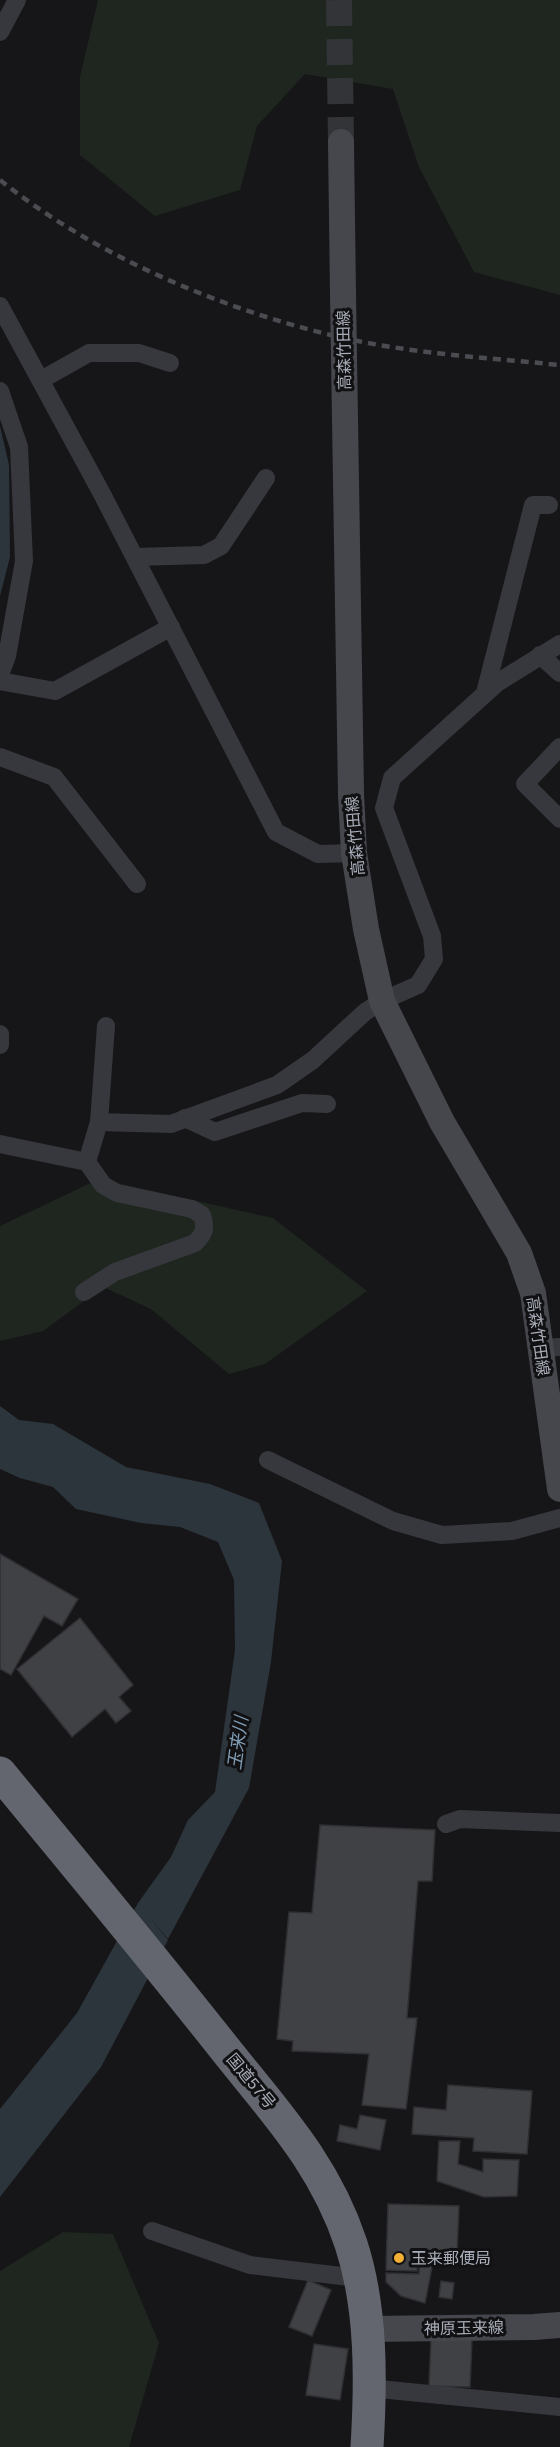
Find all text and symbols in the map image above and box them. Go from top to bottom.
street label: 高森竹田線 [335,310,353,390]
street label: 高森竹田線 [343,795,367,877]
street label: 高森竹田線 [524,1295,552,1377]
water label: 玉来川 [224,1713,252,1771]
street label: 国道57号 [223,2050,279,2112]
place label: 玉来郵便局 [411,2250,491,2267]
marker: 玉来郵便局 [392,2251,406,2265]
street label: 神原玉来線 [424,2319,504,2337]

